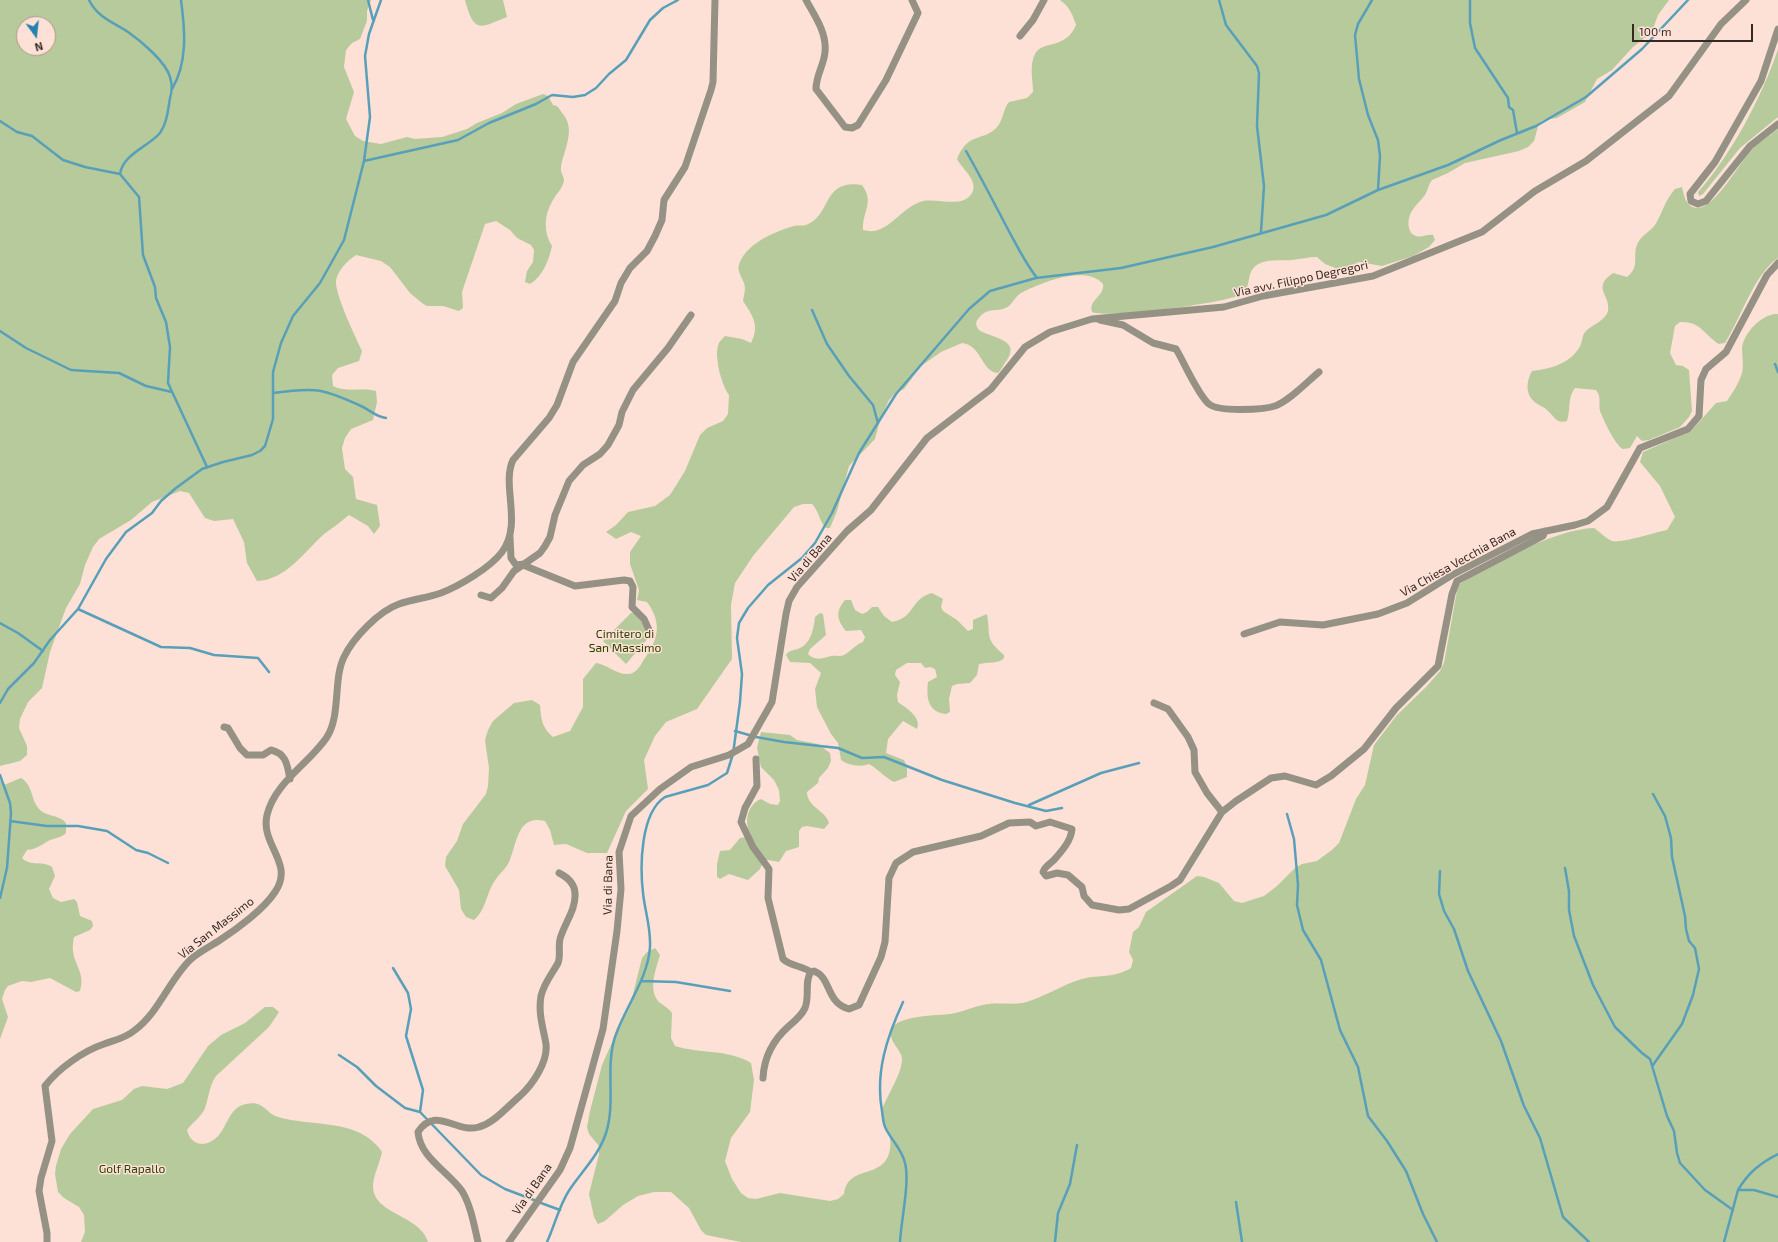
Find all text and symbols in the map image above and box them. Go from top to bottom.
north arrow [16,16,56,56]
scale bar [1634,16,1755,42]
text: 100 m [1639,24,1671,38]
text: N [33,40,45,54]
street label: Via avv. Filippo Degregori [1233,258,1369,300]
street label: Via Chiesa Vecchia Bana [1398,524,1518,600]
street label: Via di Bana [785,531,835,585]
park label: Cimitero di San Massimo [589,627,661,655]
street label: Via di Bana [600,855,616,915]
street label: Via San Massimo [175,894,257,962]
street label: Via di Bana [509,1160,555,1218]
park label: Golf Rapallo [99,1162,165,1176]

